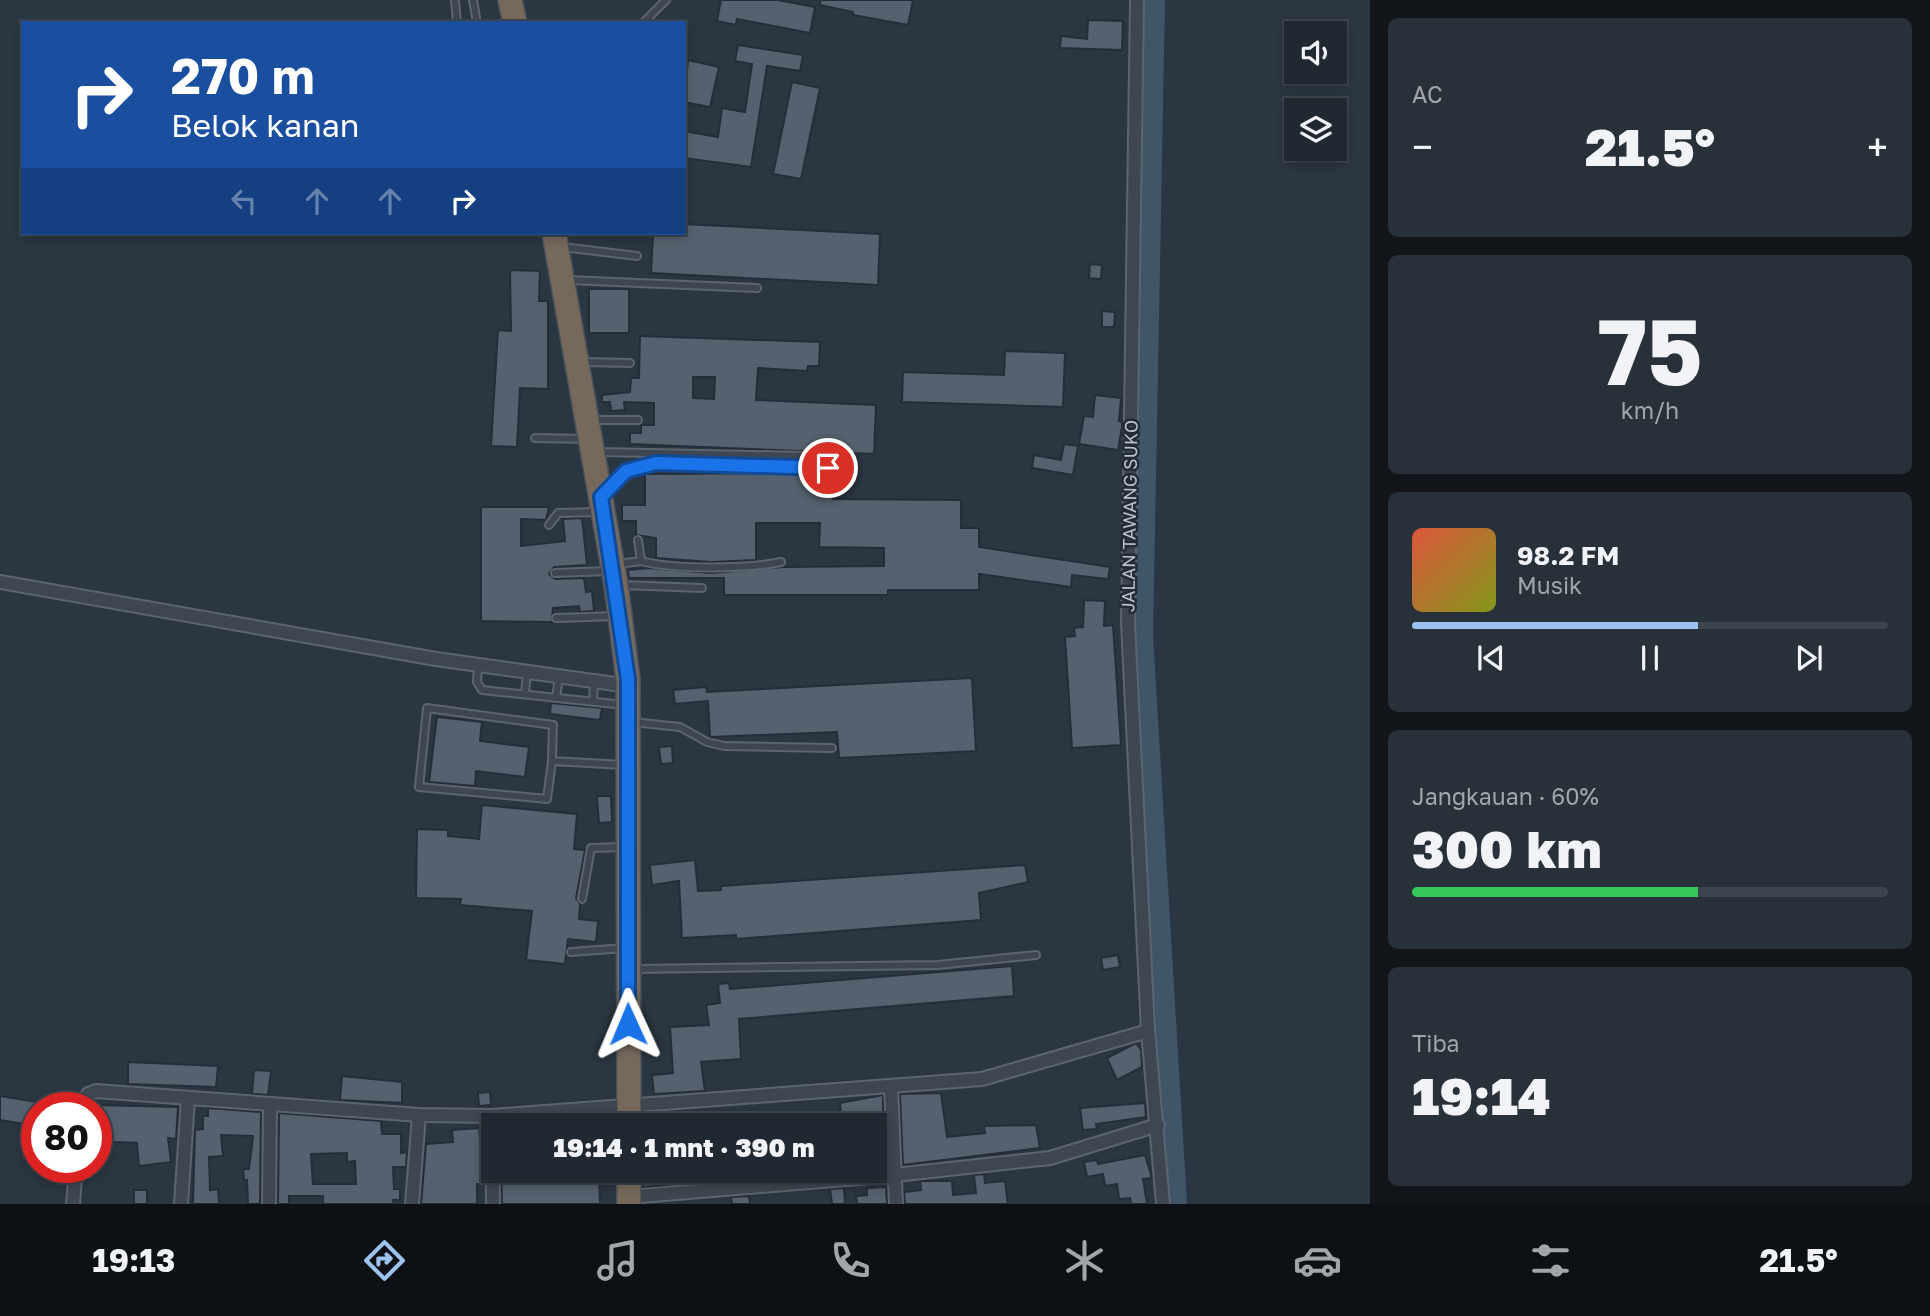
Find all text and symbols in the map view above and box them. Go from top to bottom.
map controls [1284,21,1347,161]
button: sound [1284,21,1347,84]
text: 270 m [171,46,315,105]
icon: right [56,49,147,140]
text: AC [1412,80,1443,108]
button: layers [1284,98,1347,161]
text: Belok kanan [171,106,359,144]
text: 21.5° [1585,115,1715,177]
text: − [1412,124,1433,169]
text: + [1867,124,1888,169]
icon: left [225,182,263,220]
icon: ahead [298,182,336,220]
icon: ahead [371,182,409,220]
icon: right [444,182,482,220]
text: 75 [1597,296,1703,405]
text: km/h [1621,396,1679,424]
street label: JALAN TAWANG SUKO [1116,420,1142,612]
pin [798,438,858,498]
icon: arrive [809,449,847,487]
text: 98.2 FM [1517,540,1619,571]
text: Musik [1517,571,1582,599]
icon: previous [1472,639,1510,677]
icon: pause [1631,639,1669,677]
icon: next [1790,639,1828,677]
text: Jangkauan · 60% [1412,782,1599,810]
text: 300 km [1412,817,1602,879]
position arrow [591,987,665,1061]
text: Tiba [1412,1029,1460,1057]
text: 19:14 [1412,1064,1551,1126]
speed limit sign: 80 [21,1092,112,1183]
text: 19:14 · 1 mnt · 390 m [553,1132,815,1163]
icon: directions [360,1236,409,1285]
icon: music [593,1236,642,1285]
icon: phone [826,1236,875,1285]
icon: climate [1060,1236,1109,1285]
icon: car [1293,1236,1342,1285]
icon: filters [1526,1236,1575,1285]
text: 19:13 [92,1241,175,1279]
text: 21.5° [1760,1241,1838,1279]

